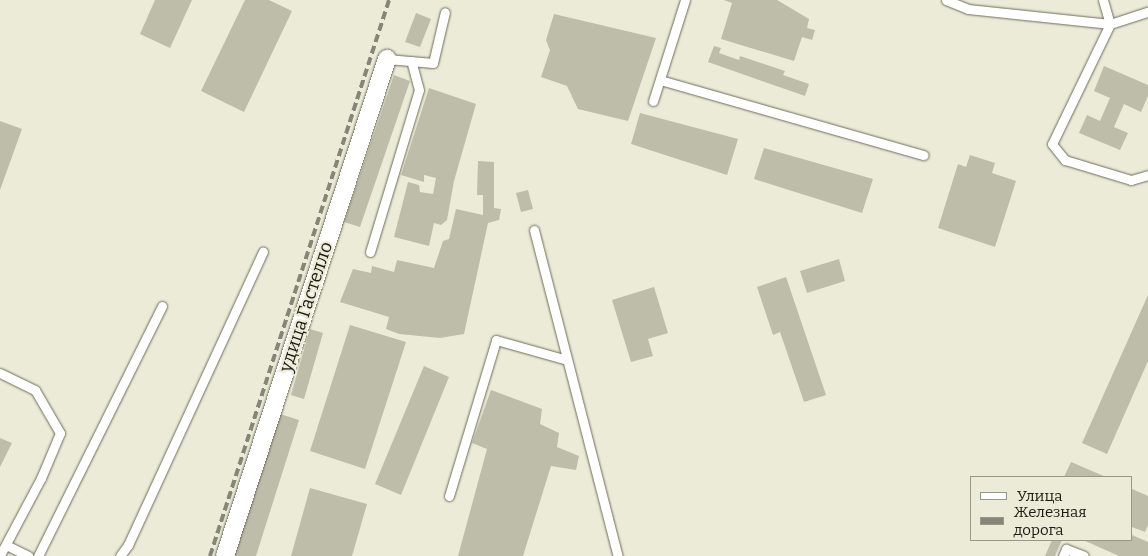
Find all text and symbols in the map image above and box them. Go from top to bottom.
street label: удица Гастелло [275,239,337,375]
legend [970,476,1133,541]
text: Улица [1017,487,1063,505]
text: Железная дорога [1014,503,1087,539]

